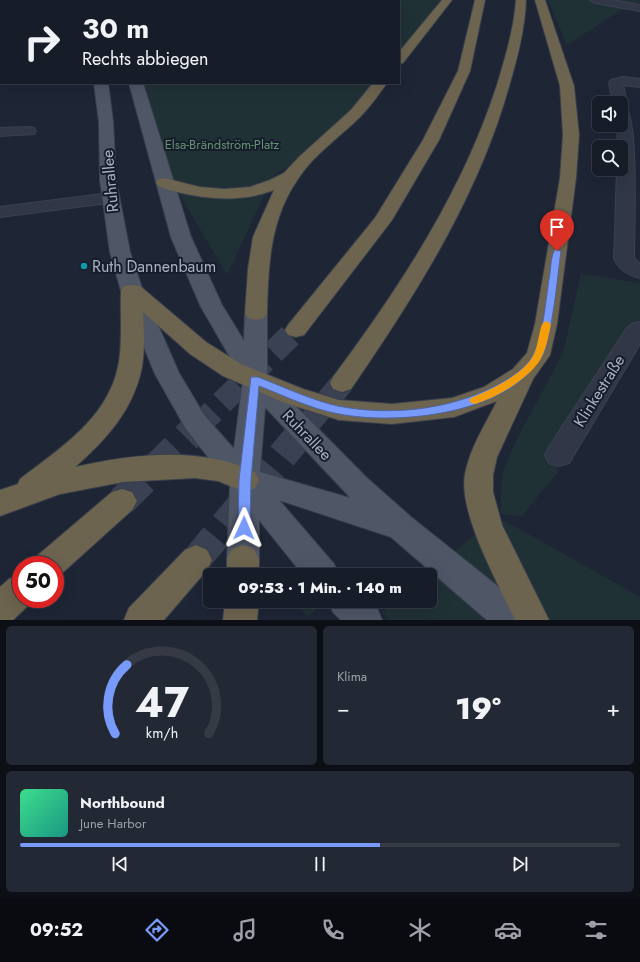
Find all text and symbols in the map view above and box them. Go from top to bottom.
text: 30 m [82,8,149,49]
icon: right [16,16,68,68]
text: Rechts abbiegen [82,46,209,72]
map controls [592,96,628,176]
button: sound [592,96,628,132]
park label: Elsa-Brändström-Platz [165,135,279,154]
button: search [592,140,628,176]
street label: Ruhrallee [96,149,124,213]
pin [540,210,574,251]
icon: arrive [546,216,568,238]
place label: Ruth Dannenbaum [92,255,216,278]
marker: Ruth Dannenbaum [79,261,89,271]
street label: Klinkestraße [568,351,630,431]
street label: Ruhrallee [277,404,337,466]
position arrow [223,507,265,549]
speed limit sign: 50 [12,556,64,608]
text: 09:53 · 1 Min. · 140 m [238,577,402,599]
text: Klima [337,667,367,686]
text: 47 [134,671,189,732]
text: 19° [455,687,501,730]
text: − [337,692,350,724]
text: + [606,692,620,724]
text: km/h [145,722,178,742]
text: Northbound [80,792,165,814]
text: June Harbor [80,814,146,833]
icon: previous [109,853,131,875]
icon: pause [309,853,331,875]
icon: next [509,853,531,875]
icon: directions [143,916,171,944]
icon: music [231,916,259,944]
icon: phone [319,916,347,944]
icon: climate [406,916,434,944]
icon: car [494,916,522,944]
icon: filters [582,916,610,944]
text: 09:52 [30,917,83,943]

